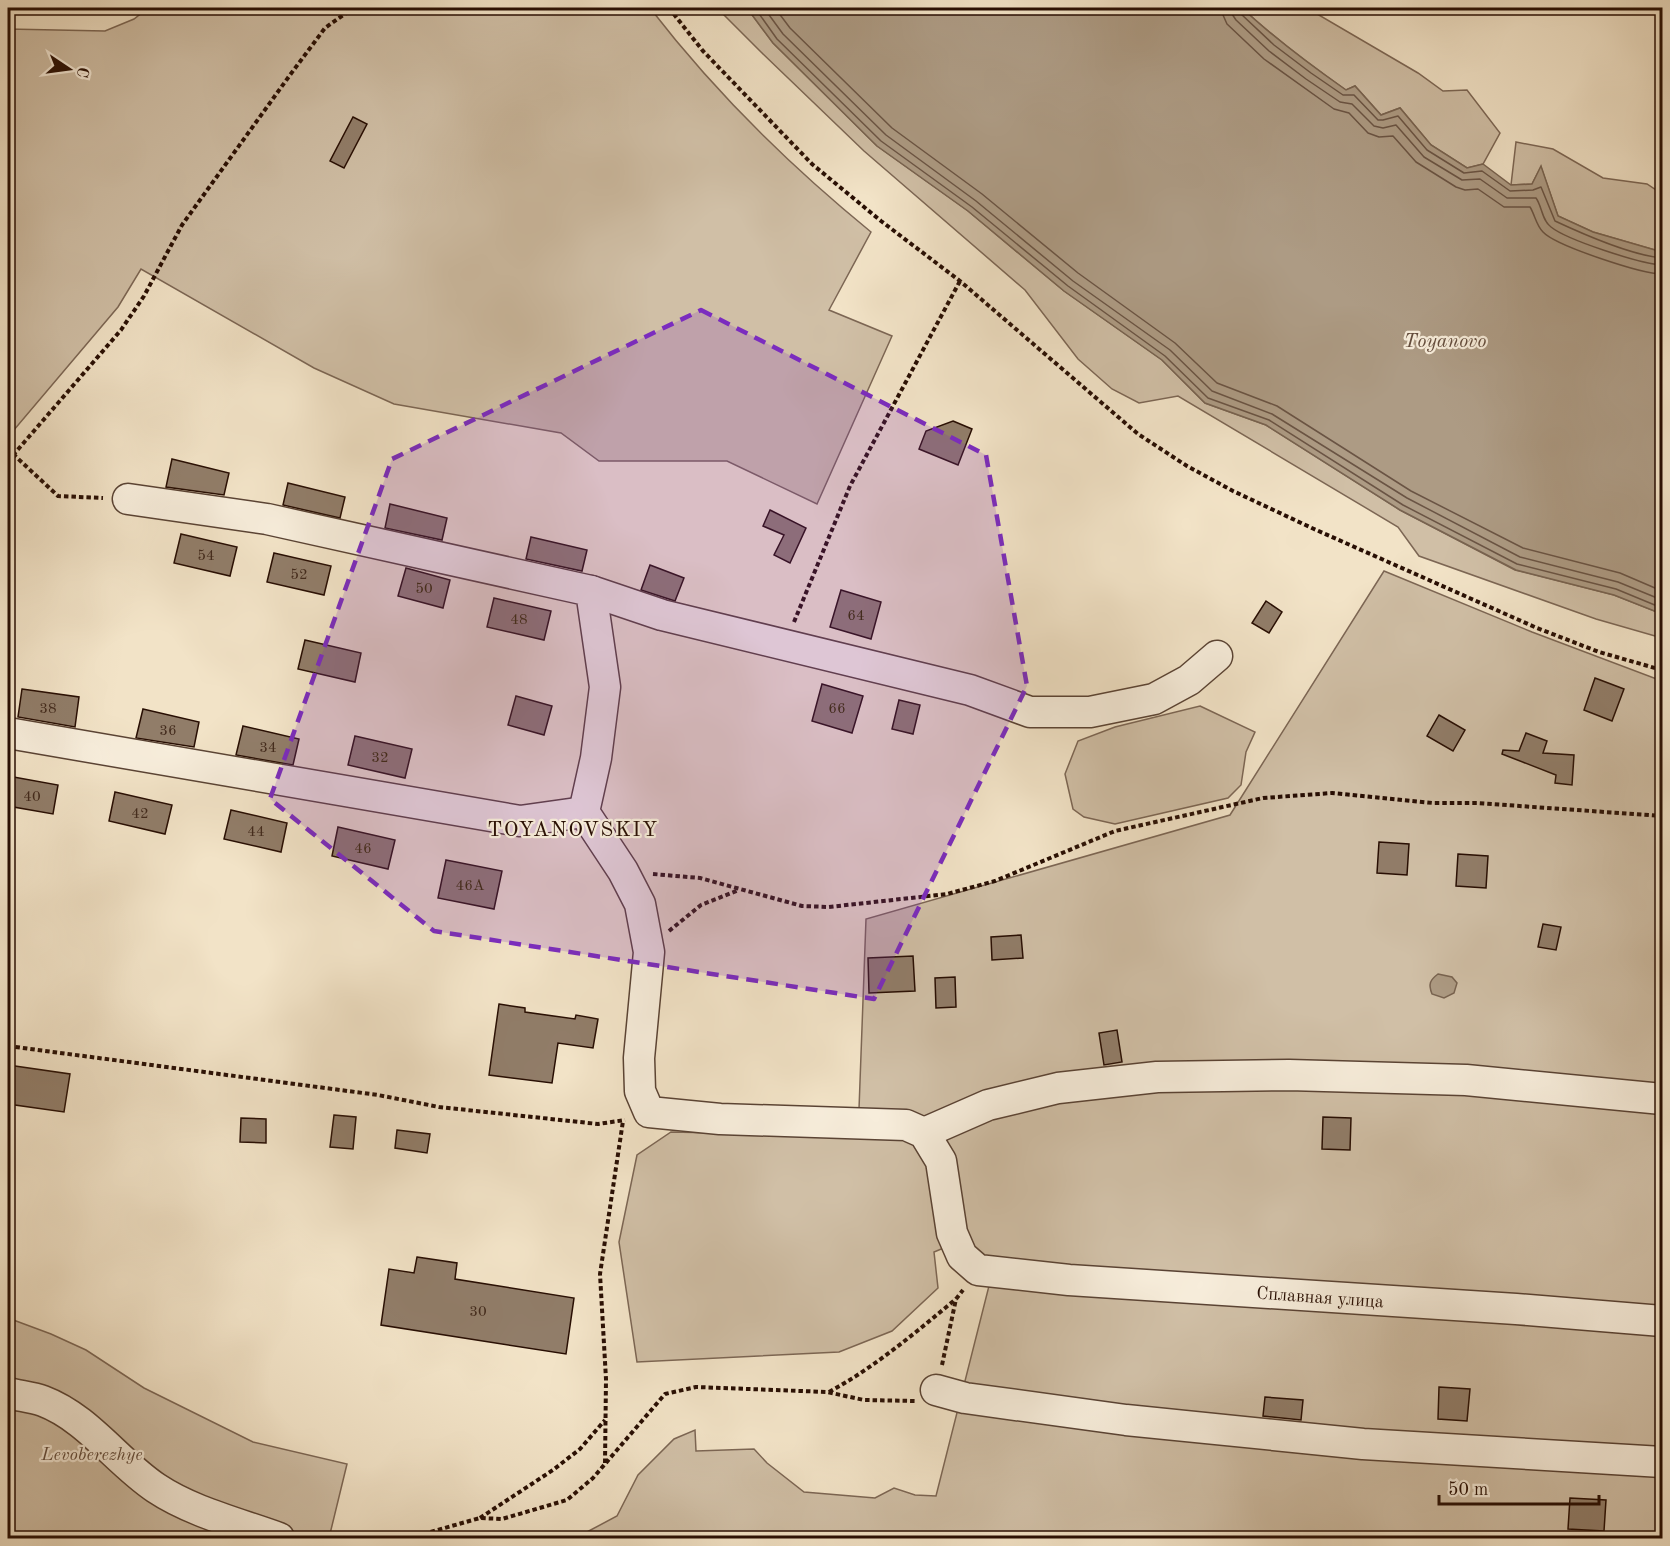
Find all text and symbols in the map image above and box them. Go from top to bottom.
north arrow [39,39,99,99]
text: С [73,65,91,79]
water label: Toyanovo [1403,332,1487,352]
house number: 54 [197,549,215,564]
house number: 52 [290,568,308,583]
house number: 50 [415,582,433,597]
house number: 64 [847,609,865,624]
house number: 48 [510,613,528,628]
house number: 38 [39,702,57,717]
house number: 66 [828,702,846,717]
house number: 36 [159,724,177,739]
house number: 34 [259,741,277,756]
house number: 32 [371,751,389,766]
house number: 40 [23,790,41,805]
house number: 42 [131,807,149,822]
district label: TOYANOVSKIY [487,820,659,841]
house number: 44 [247,825,265,840]
house number: 46 [354,842,372,857]
house number: 46А [456,879,485,894]
street label: Сплавная улица [1256,1285,1384,1311]
house number: 30 [469,1305,487,1320]
park label: Levoberezhye [40,1446,143,1464]
scale bar [1439,1468,1600,1506]
text: 50 m [1448,1481,1488,1499]

